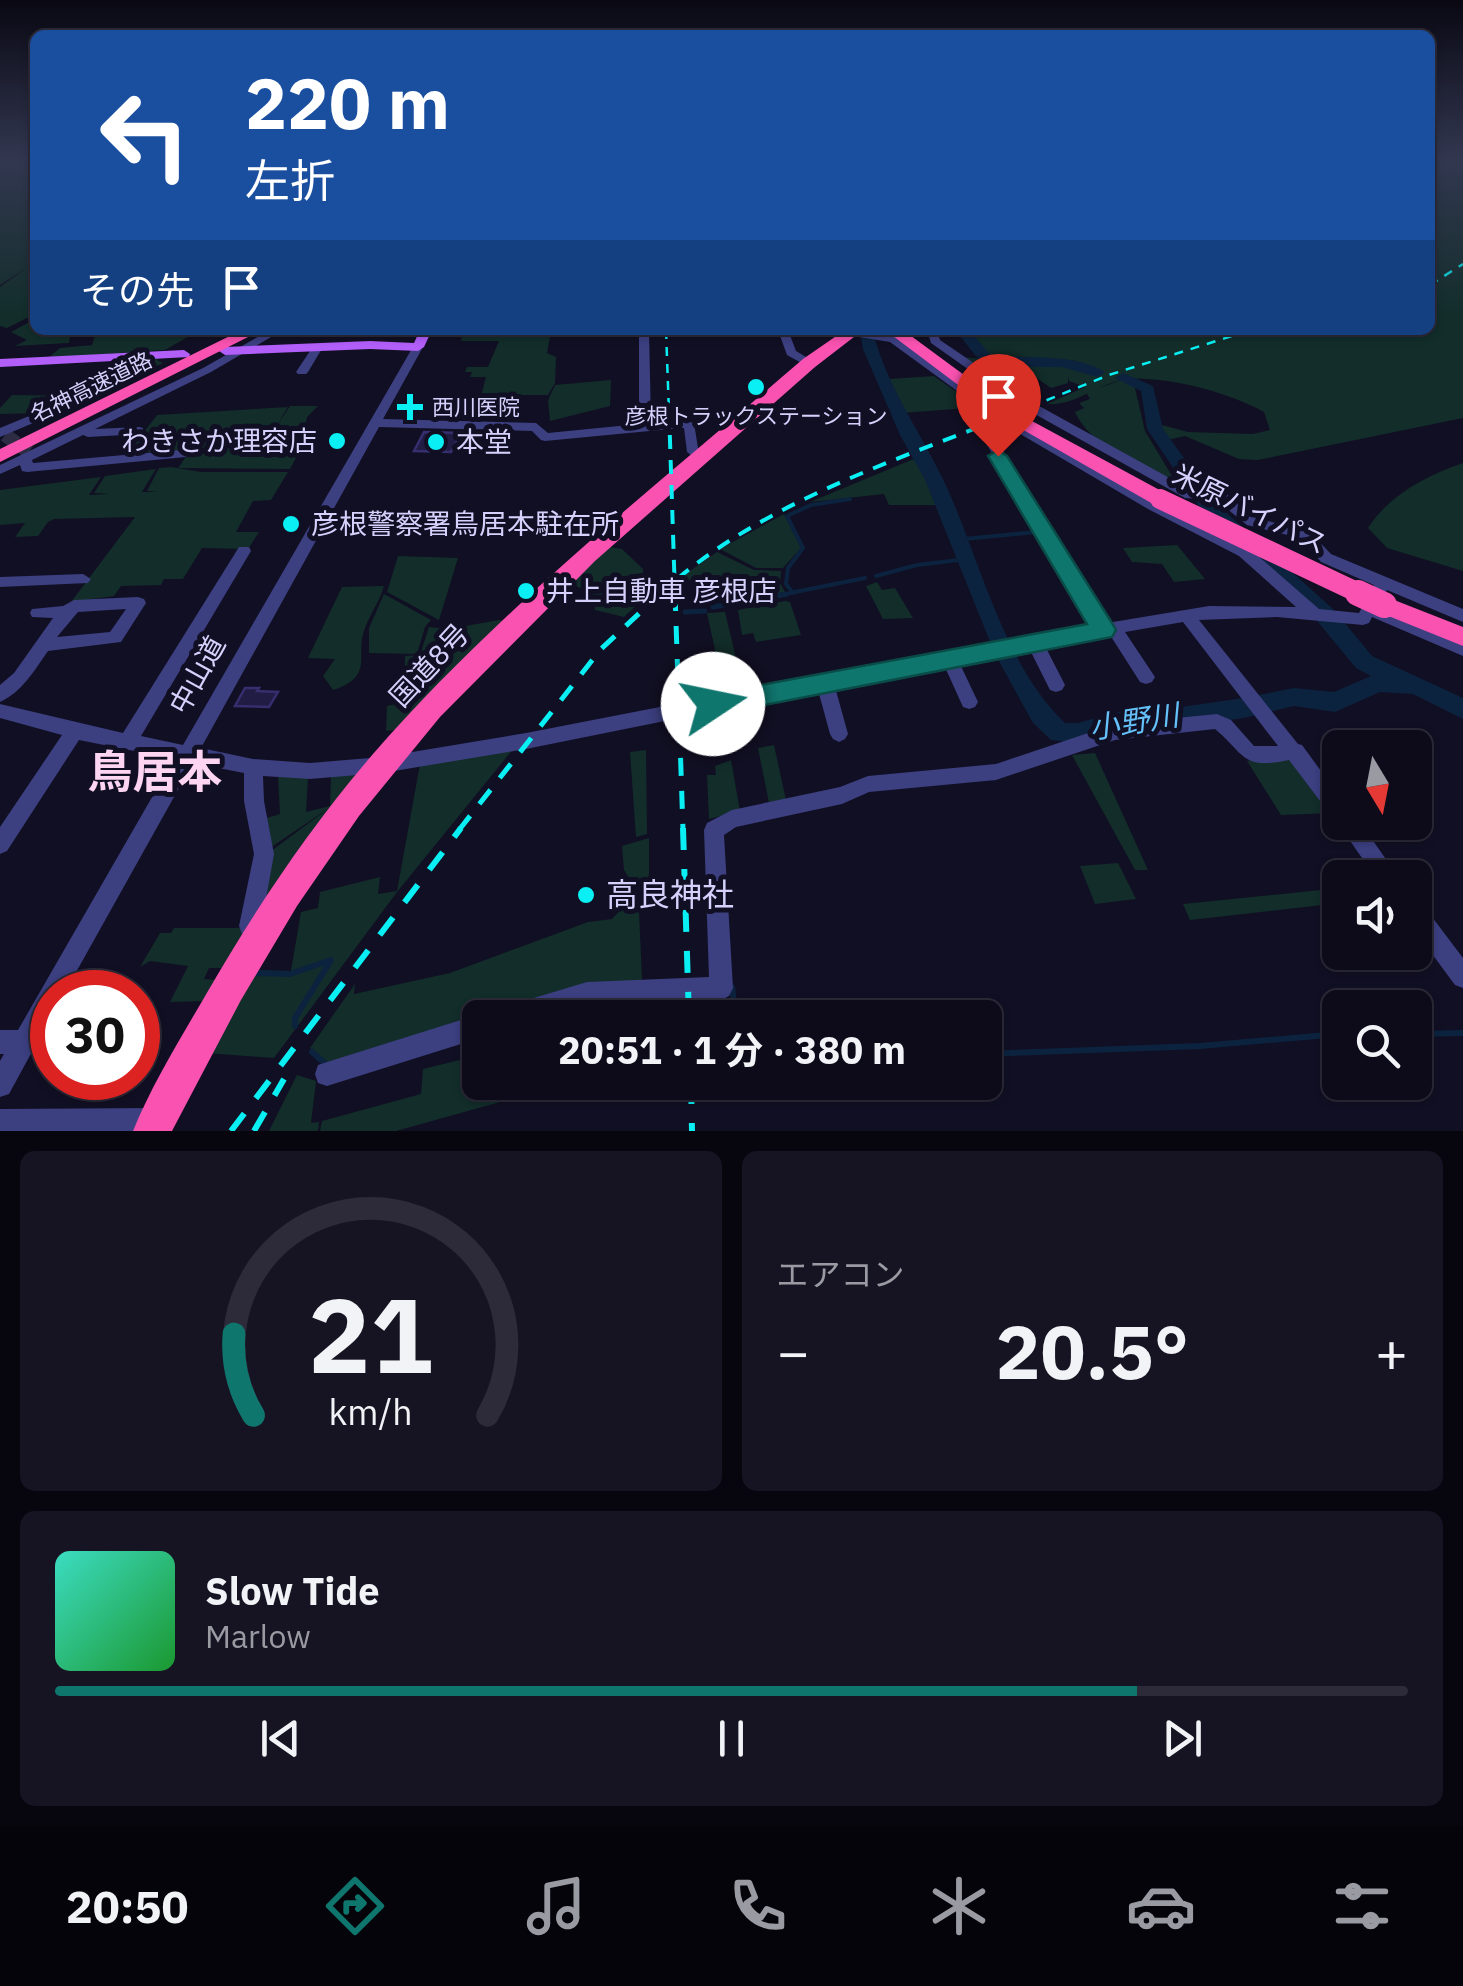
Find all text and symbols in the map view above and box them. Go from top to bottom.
text: 220 m [245,57,450,148]
icon: left [80,70,210,200]
text: 左折 [245,151,335,209]
icon: arrive [214,260,269,315]
text: その先 [80,265,194,314]
street label: 名神高速道路 [25,345,156,429]
pin [956,354,1041,457]
icon: arrive [971,369,1026,424]
marker: 彦根トラックステーション [745,376,767,398]
place label: 西川医院 [432,392,520,421]
marker: 西川医院 [397,394,423,420]
place label: 彦根トラックステーション [625,401,887,430]
place label: わきさか理容店 [121,422,317,459]
place label: 本堂 [456,423,512,460]
marker: わきさか理容店 [326,430,348,452]
marker: 本堂 [425,431,447,453]
street label: 米原バイパス [1167,455,1334,562]
place label: 彦根警察署鳥居本駐在所 [311,505,619,542]
marker: 彦根警察署鳥居本駐在所 [280,513,302,535]
place label: 井上自動車 彦根店 [546,572,777,609]
marker: 井上自動車 彦根店 [515,580,537,602]
street label: 国道8号 [381,615,477,714]
street label: 中山道 [160,629,233,720]
position arrow [661,652,765,756]
water label: 小野川 [1086,694,1184,747]
north arrow [1322,730,1432,840]
map controls [1322,730,1432,1100]
district label: 鳥居本 [87,742,223,800]
button: sound [1322,860,1432,970]
place label: 高良神社 [606,873,734,915]
marker: 高良神社 [575,884,597,906]
speed limit sign: 30 [30,970,160,1100]
button: search [1322,990,1432,1100]
text: 20:51 · 1 分 · 380 m [558,1025,906,1074]
text: エアコン [777,1253,905,1295]
text: 21 [308,1266,433,1402]
text: 20.5° [995,1302,1189,1400]
text: − [777,1316,810,1387]
text: + [1375,1316,1408,1387]
text: km/h [329,1388,413,1435]
text: Slow Tide [205,1566,380,1615]
text: Marlow [205,1615,311,1657]
icon: previous [253,1711,308,1766]
icon: pause [704,1711,759,1766]
icon: next [1155,1711,1210,1766]
icon: directions [320,1871,390,1941]
icon: music [521,1871,591,1941]
icon: phone [723,1871,793,1941]
icon: climate [924,1871,994,1941]
icon: car [1126,1871,1196,1941]
icon: filters [1327,1871,1397,1941]
text: 20:50 [66,1877,189,1935]

